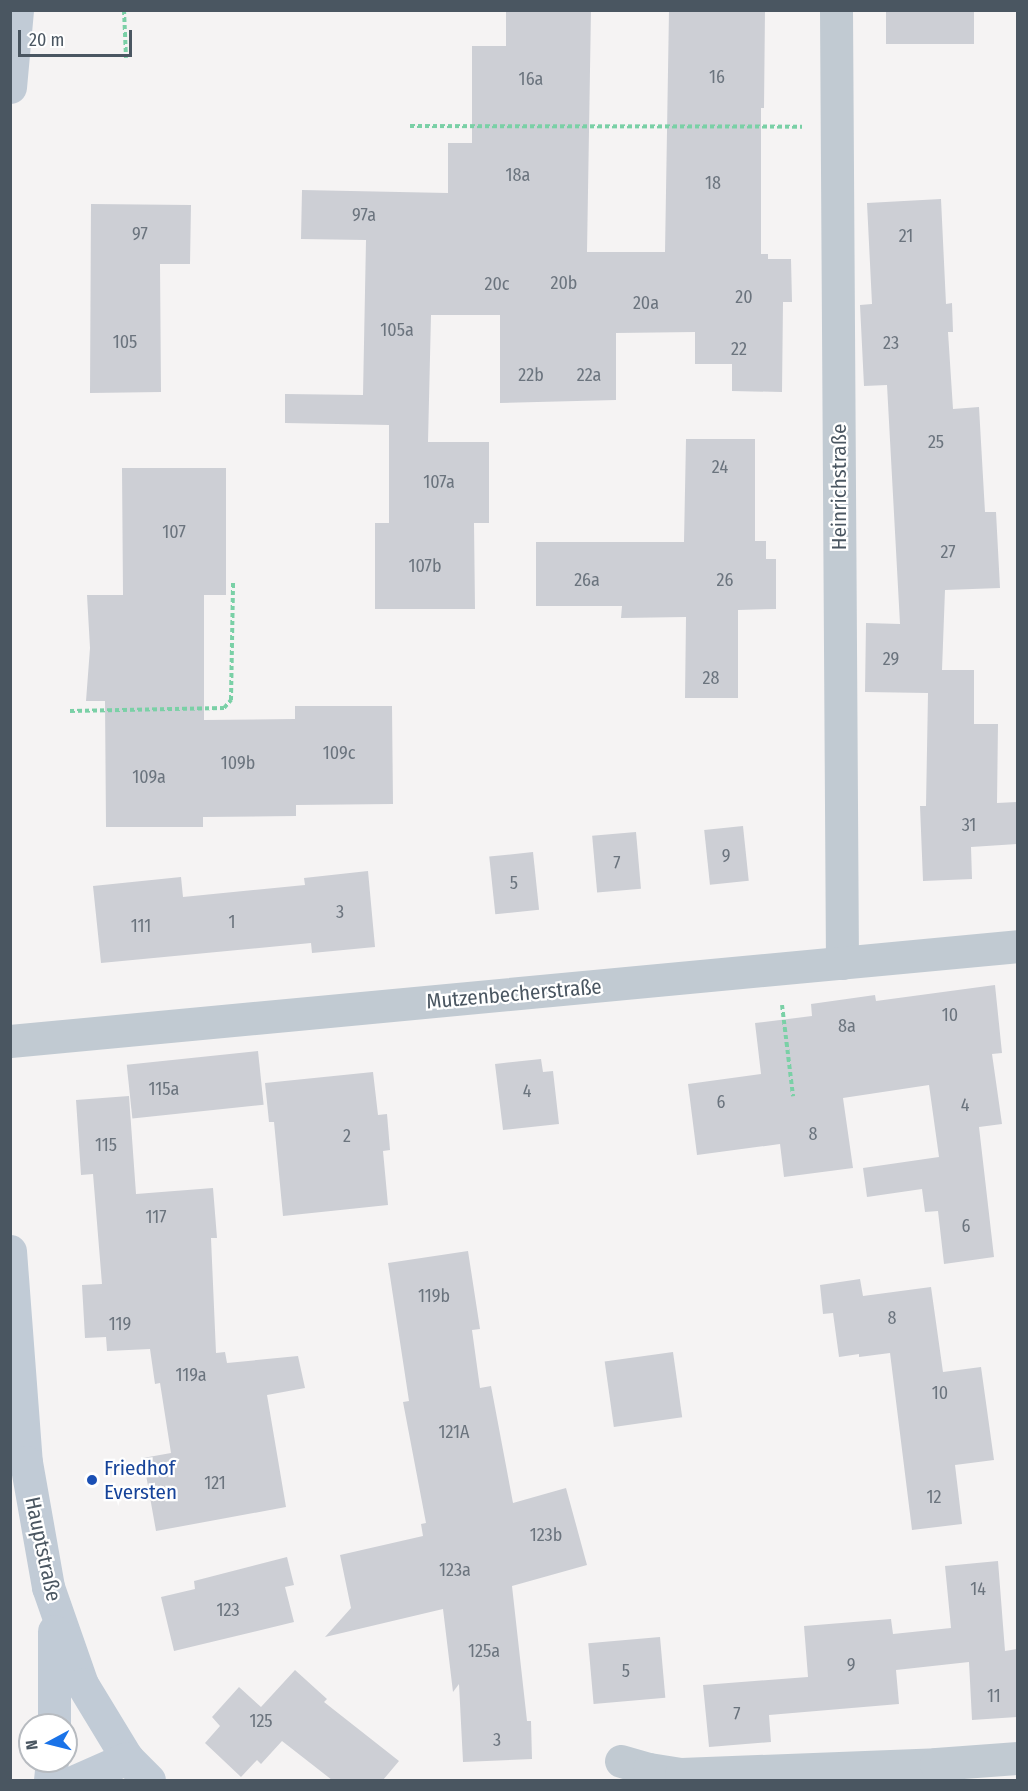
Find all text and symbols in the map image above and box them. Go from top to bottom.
scale bar [21,18,135,56]
text: 20 m [29,29,64,51]
house number: 16 [709,66,725,88]
house number: 16a [519,68,543,90]
house number: 18a [506,164,530,186]
house number: 18 [705,172,721,194]
house number: 97a [352,204,376,226]
house number: 97 [132,223,148,245]
house number: 21 [899,225,913,247]
house number: 20b [551,272,577,294]
house number: 20c [484,273,510,295]
house number: 20 [735,286,753,308]
house number: 20a [633,292,659,314]
house number: 105a [380,319,414,341]
house number: 105 [113,331,137,353]
house number: 23 [883,332,899,354]
house number: 22 [731,338,747,360]
house number: 22b [518,364,544,386]
house number: 22a [577,364,601,386]
street label: Heinrichstraße [826,424,852,550]
house number: 25 [928,431,944,453]
house number: 24 [712,456,728,478]
house number: 107a [423,471,455,493]
house number: 107 [162,521,186,543]
house number: 27 [940,541,956,563]
house number: 107b [409,555,441,577]
house number: 26a [574,569,600,591]
house number: 26 [717,569,733,591]
house number: 29 [883,648,899,670]
house number: 28 [703,667,719,689]
house number: 109c [323,742,355,764]
house number: 109b [221,752,255,774]
house number: 109a [132,766,166,788]
house number: 31 [962,814,976,836]
house number: 9 [722,845,730,867]
house number: 7 [613,852,621,874]
house number: 5 [510,872,518,894]
house number: 3 [336,901,344,923]
house number: 1 [228,911,236,933]
house number: 111 [131,915,151,937]
street label: Mutzenbecherstraße [425,974,603,1014]
house number: 10 [942,1004,958,1026]
house number: 8a [838,1015,856,1037]
house number: 115a [149,1078,179,1100]
house number: 4 [523,1080,531,1102]
house number: 6 [717,1091,725,1113]
house number: 4 [961,1094,969,1116]
house number: 8 [809,1123,817,1145]
house number: 2 [343,1125,351,1147]
house number: 115 [95,1134,117,1156]
house number: 117 [145,1206,167,1228]
house number: 6 [962,1215,970,1237]
house number: 119b [418,1285,450,1307]
house number: 8 [888,1307,896,1329]
house number: 119 [109,1313,131,1335]
house number: 119a [175,1364,207,1386]
house number: 10 [932,1382,948,1404]
house number: 121A [438,1421,470,1443]
place label: Friedhof Eversten [104,1455,177,1505]
house number: 121 [204,1472,226,1494]
marker: Friedhof Eversten [85,1473,99,1487]
house number: 12 [927,1486,941,1508]
street label: Hauptstraße [20,1494,66,1604]
house number: 123b [530,1524,562,1546]
house number: 123a [439,1559,471,1581]
house number: 14 [970,1578,986,1600]
house number: 123 [216,1599,240,1621]
house number: 125a [468,1640,500,1662]
house number: 9 [847,1654,855,1676]
house number: 5 [622,1660,630,1682]
house number: 11 [987,1685,1001,1707]
house number: 7 [733,1703,741,1725]
house number: 125 [249,1710,273,1732]
north arrow [18,1713,78,1773]
house number: 3 [493,1729,501,1751]
text: N [22,1739,42,1751]

